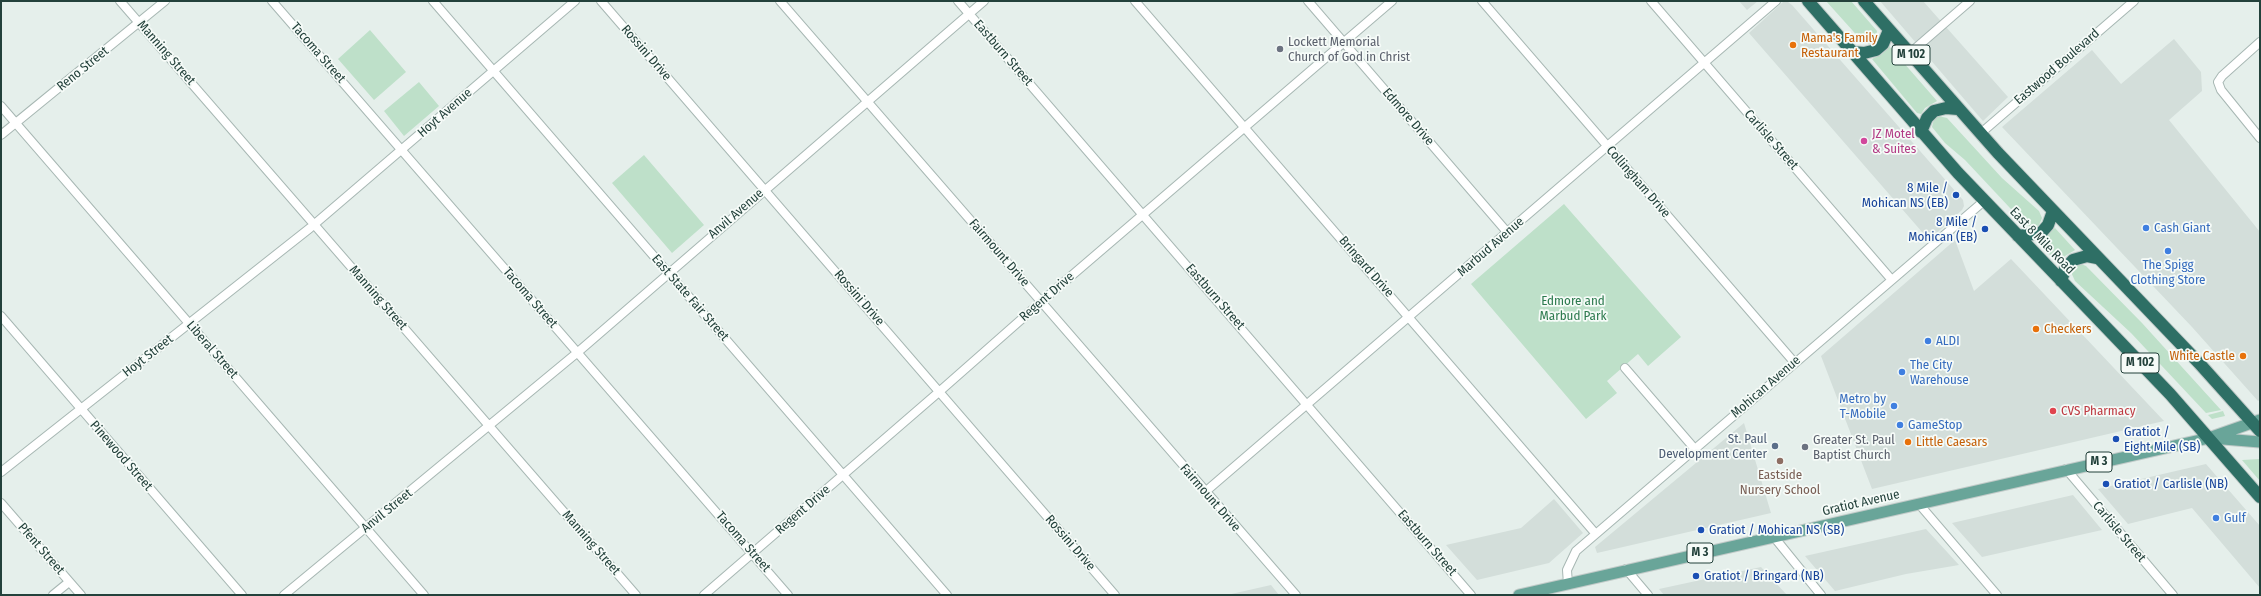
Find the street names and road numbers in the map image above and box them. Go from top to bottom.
street label: Manning Street [134,17,198,89]
street label: Eastburn Street [970,17,1036,89]
street label: Tacoma Street [287,19,349,87]
street label: Rossini Drive [618,22,674,84]
street label: Eastwood Boulevard [2011,26,2103,108]
street label: Reno Street [54,43,112,95]
road number: M 102 [1892,45,1930,65]
street label: Hoyt Avenue [415,85,475,141]
street label: Edmore Drive [1379,85,1437,149]
street label: Carlisle Street [1741,107,1801,173]
street label: Collingham Drive [1603,143,1673,221]
street label: Anvil Avenue [705,186,767,242]
street label: East 8 Mile Road [2006,204,2078,278]
street label: Marbud Avenue [1455,214,1527,280]
street label: Fairmount Drive [965,216,1033,290]
street label: Bringard Drive [1335,233,1397,301]
street label: East State Fair Street [648,251,732,345]
street label: Eastburn Street [1182,261,1248,333]
street label: Manning Street [346,262,410,334]
street label: Tacoma Street [499,264,561,332]
street label: Rossini Drive [831,267,887,329]
street label: Regent Drive [1016,269,1078,325]
street label: Liberal Street [183,318,241,382]
street label: Hoyt Street [120,331,176,381]
street label: Mohican Avenue [1728,353,1804,421]
road number: M 102 [2121,353,2159,373]
street label: Pinewood Street [86,418,156,494]
road number: M 3 [2086,452,2112,472]
street label: Fairmount Drive [1176,461,1244,535]
street label: Regent Drive [772,482,834,538]
street label: Anvil Street [358,486,416,536]
street label: Gratiot Avenue [1821,487,1901,519]
street label: Carlisle Street [2089,498,2149,566]
street label: Manning Street [559,507,623,579]
street label: Eastburn Street [1394,507,1460,579]
street label: Tacoma Street [712,508,774,576]
street label: Rossini Drive [1042,512,1098,574]
street label: Pfent Street [14,520,68,578]
road number: M 3 [1687,543,1713,563]

